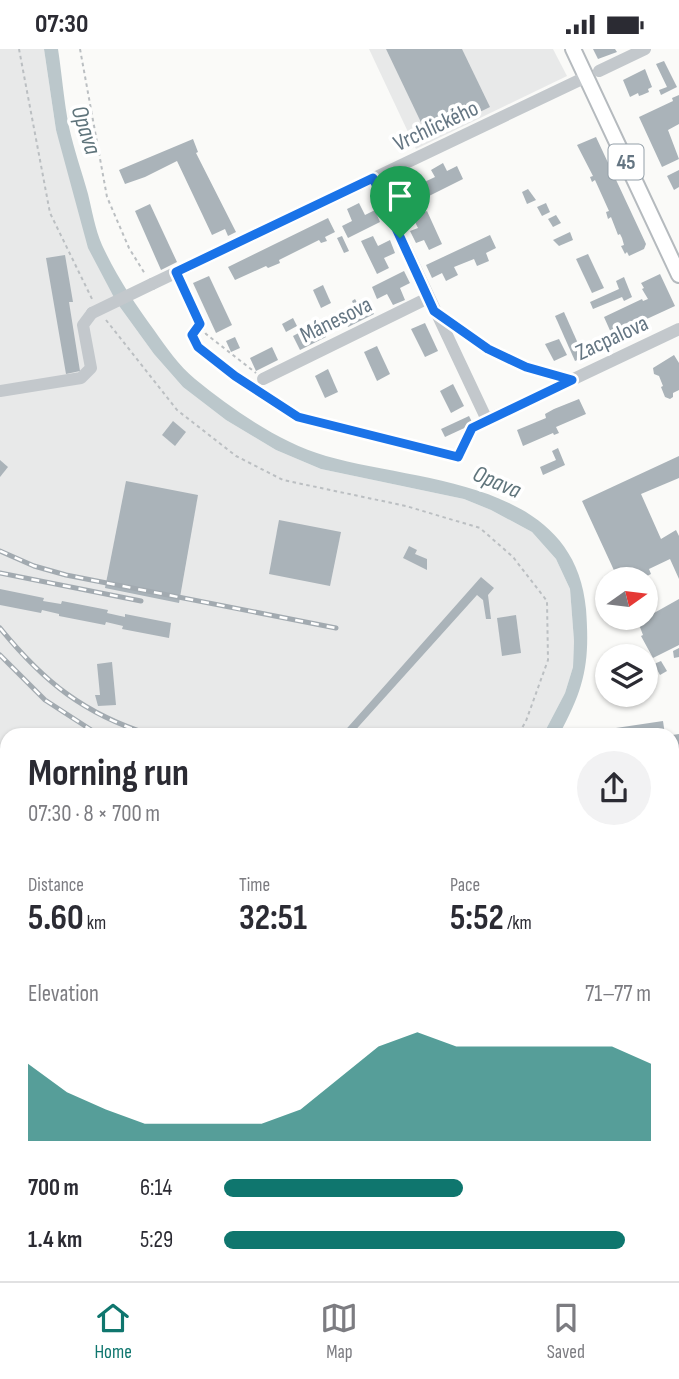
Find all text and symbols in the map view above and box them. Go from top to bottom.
text: 07:30 [35,9,88,40]
street label: Vrchlického [389,94,483,158]
water label: Opava [65,102,108,158]
road number: 45 [608,145,644,179]
pin [370,166,430,238]
icon: arrive [381,177,419,215]
street label: Mánesova [295,291,377,349]
street label: Zacpalova [571,309,653,367]
water label: Opava [469,459,526,505]
north arrow [595,567,658,630]
map controls [595,567,658,707]
button: layers [595,644,658,707]
text: Morning run [28,751,189,796]
button: share [577,751,651,825]
text: 07:30 · 8 × 700 m [28,800,160,828]
text: Distance [28,874,84,897]
text: Time [239,874,270,897]
text: Pace [450,874,480,897]
text: 5.60 [28,897,84,940]
text: 32:51 [239,897,307,940]
text: 5:52 [450,897,504,940]
text: km [84,912,106,935]
text: /km [504,912,532,935]
text: Elevation [28,980,99,1008]
text: 71–77 m [585,980,651,1008]
text: 700 m [28,1174,79,1202]
text: 6:14 [140,1174,172,1202]
text: 1.4 km [28,1226,82,1254]
text: 5:29 [140,1226,173,1254]
tab: Home [94,1299,132,1364]
tab: Map [320,1299,358,1364]
tab: Saved [547,1299,585,1364]

